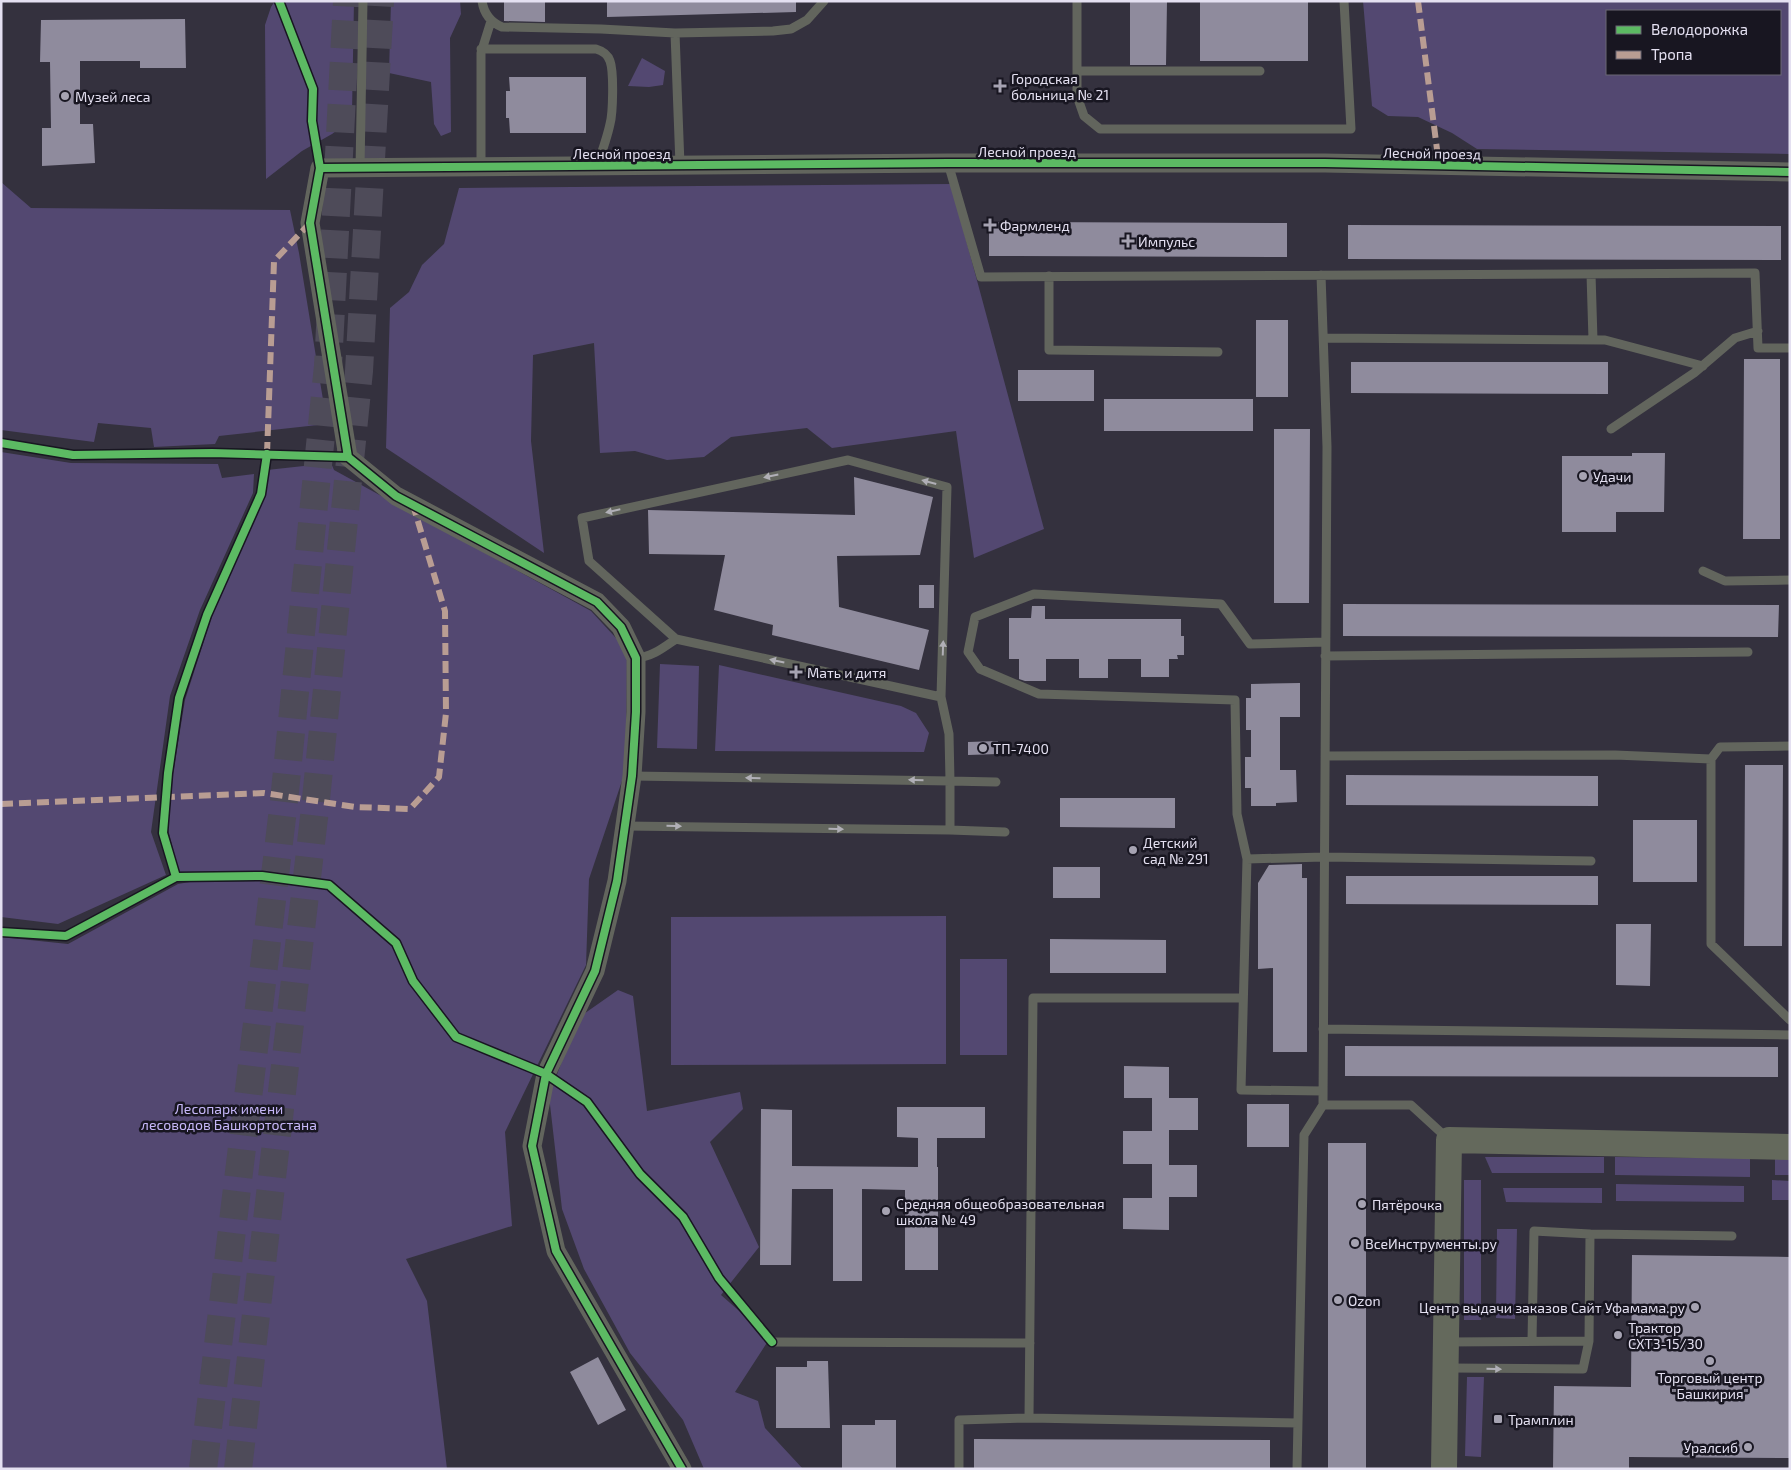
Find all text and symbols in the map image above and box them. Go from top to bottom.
legend [1606,10,1781,75]
text: Велодорожка [1651,20,1748,38]
text: Тропа [1651,45,1693,63]
place label: Городская больница № 21 [1011,70,1109,103]
marker: Городская больница № 21 [993,79,1007,93]
place label: Музей леса [75,88,151,105]
marker: Музей леса [59,90,71,102]
street label: Лесной проезд [978,143,1076,160]
street label: Лесной проезд [1383,144,1481,162]
street label: Лесной проезд [573,145,671,162]
place label: Фармленд [1000,217,1070,234]
marker: Фармленд [984,219,996,231]
place label: Импульс [1138,233,1195,250]
marker: Импульс [1122,235,1134,247]
place label: Удачи [1593,468,1631,485]
marker: Удачи [1577,470,1589,482]
one-way arrow [763,473,779,481]
one-way arrow [922,478,937,486]
one-way arrow [605,507,620,515]
one-way arrow [939,640,947,656]
one-way arrow [769,657,785,665]
place label: Мать и дитя [807,664,886,681]
marker: Мать и дитя [789,665,803,679]
place label: ТП-7400 [993,740,1049,757]
marker: ТП-7400 [977,742,989,754]
one-way arrow [745,774,761,782]
one-way arrow [908,776,924,784]
one-way arrow [666,822,682,830]
one-way arrow [828,825,844,833]
place label: Детский сад № 291 [1143,834,1208,867]
marker: Детский сад № 291 [1127,844,1139,856]
park label: Лесопарк имени лесоводов Башкортостана [141,1100,317,1133]
place label: Средняя общеобразовательная школа № 49 [896,1195,1105,1228]
place label: Пятёрочка [1372,1196,1442,1213]
marker: Пятёрочка [1356,1198,1368,1210]
marker: Средняя общеобразовательная школа № 49 [880,1205,892,1217]
place label: ВсеИнструменты.ру [1365,1235,1498,1252]
marker: ВсеИнструменты.ру [1349,1237,1361,1249]
place label: Ozon [1348,1292,1381,1309]
marker: Ozon [1332,1294,1344,1306]
place label: Центр выдачи заказов Сайт Уфамама.ру [1419,1299,1686,1316]
marker: Центр выдачи заказов Сайт Уфамама.ру [1689,1301,1701,1313]
place label: Трактор СХТ3-15/30 [1628,1319,1703,1352]
marker: Трактор СХТ3-15/30 [1612,1329,1624,1341]
marker: Торговый центр "Башкирия" [1704,1355,1716,1367]
one-way arrow [1487,1365,1503,1373]
place label: Торговый центр "Башкирия" [1657,1369,1763,1402]
place label: Трамплин [1508,1411,1574,1428]
marker: Трамплин [1492,1413,1504,1425]
place label: Уралсиб [1684,1439,1738,1456]
marker: Уралсиб [1742,1441,1754,1453]

